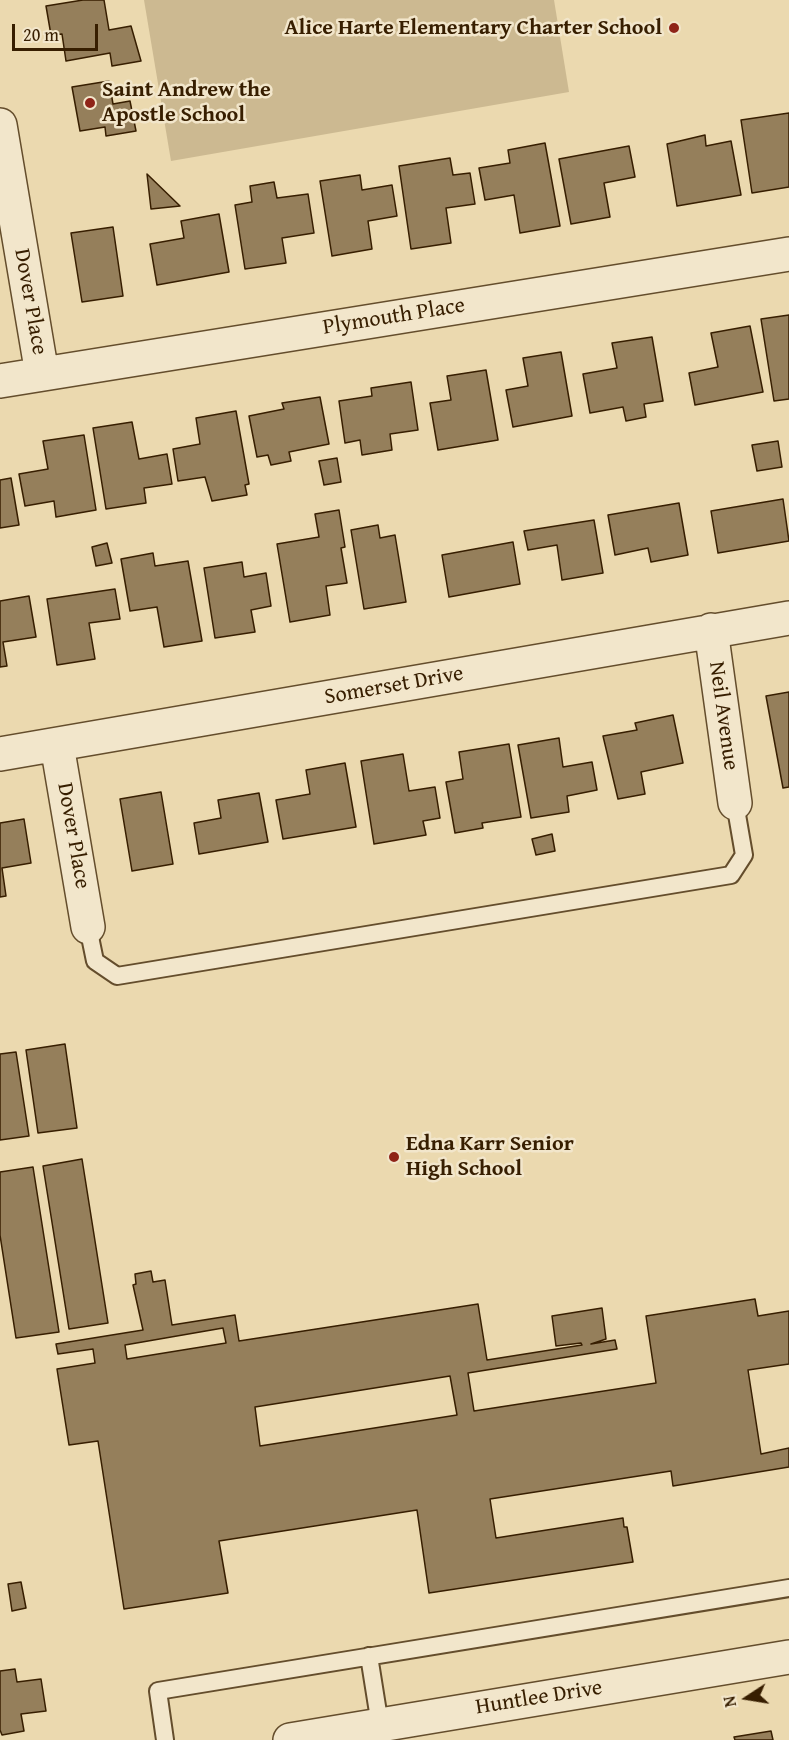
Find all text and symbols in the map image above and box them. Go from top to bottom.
scale bar [15,12,100,50]
place label: Alice Harte Elementary Charter School [284,15,662,41]
text: 20 m [23,21,59,48]
marker: Alice Harte Elementary Charter School [667,21,681,35]
place label: Saint Andrew the Apostle School [102,77,271,128]
marker: Saint Andrew the Apostle School [83,96,97,110]
street label: Dover Place [8,247,52,357]
street label: Plymouth Place [321,293,467,341]
street label: Neil Avenue [702,660,744,772]
street label: Somerset Drive [323,661,465,711]
street label: Dover Place [51,781,95,891]
place label: Edna Karr Senior High School [406,1131,574,1182]
marker: Edna Karr Senior High School [387,1150,401,1164]
north arrow [717,1668,777,1728]
street label: Huntlee Drive [474,1675,604,1721]
text: N [717,1694,742,1709]

